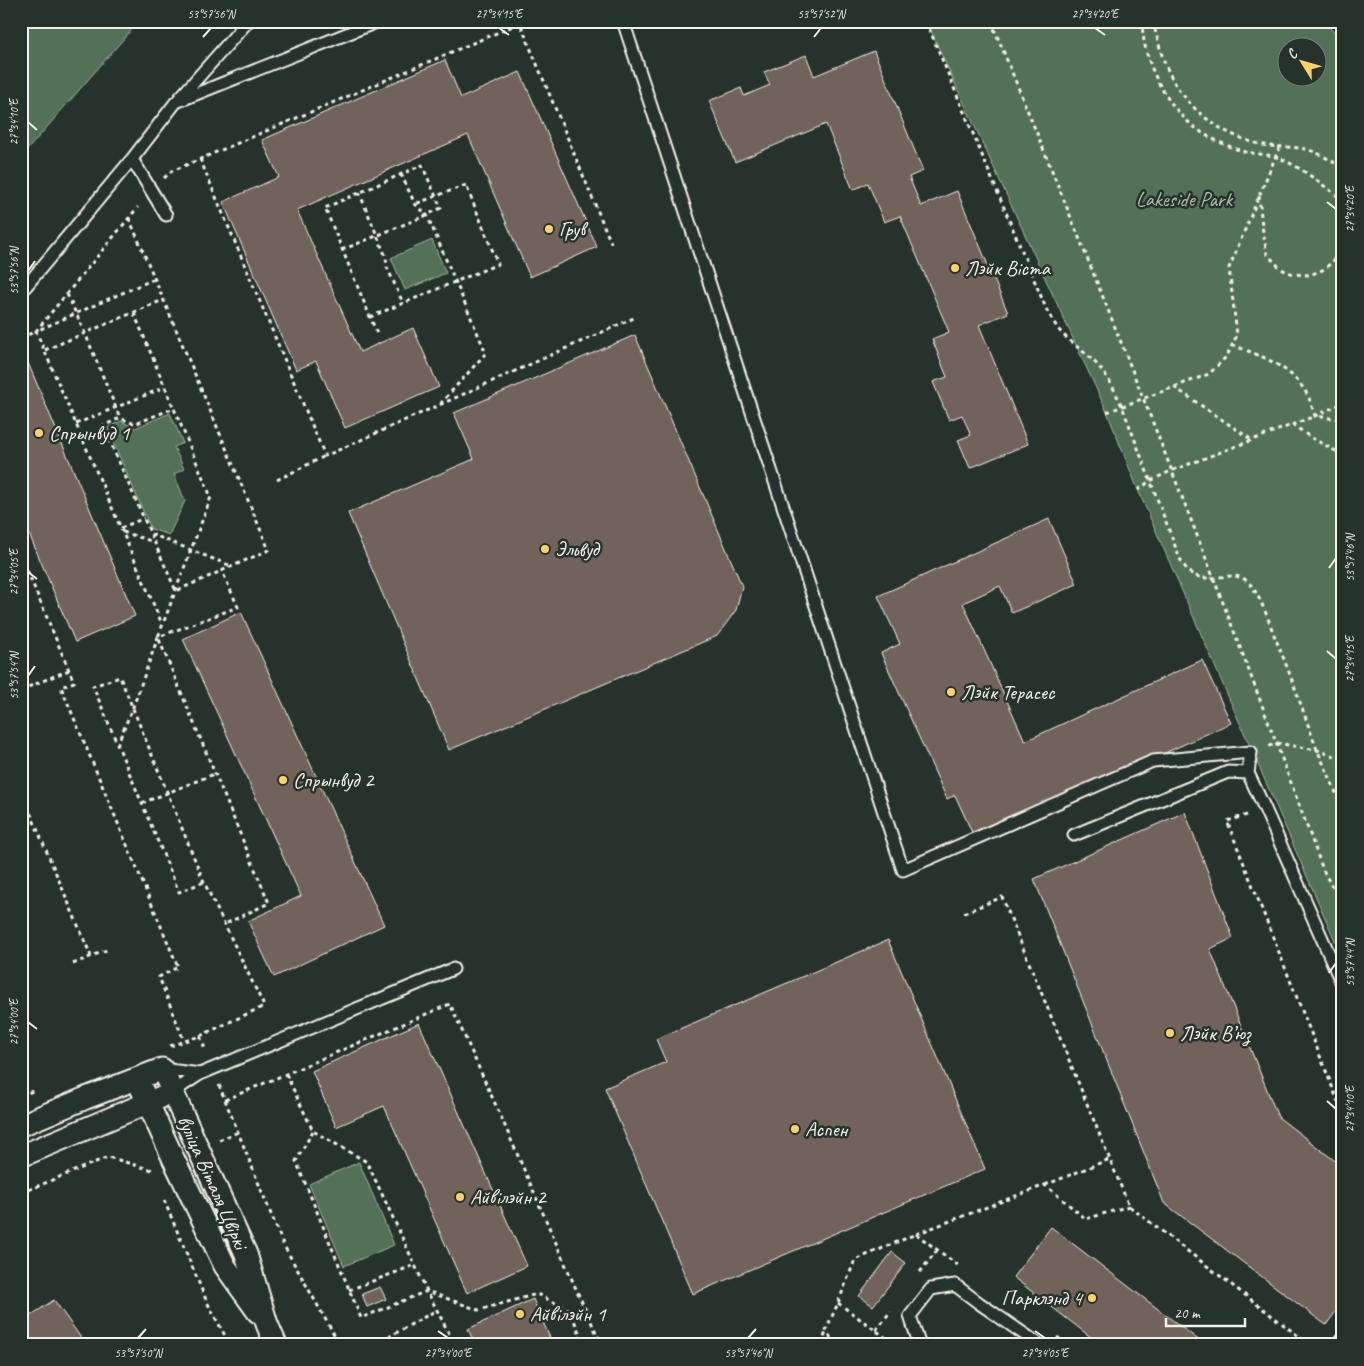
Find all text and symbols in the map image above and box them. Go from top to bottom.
text: 53°57'56"N [187,6,236,22]
text: 27°34'15"E [476,6,524,22]
text: 53°57'52"N [797,6,846,22]
text: 27°34'20"E [1072,6,1120,22]
north arrow [1276,38,1326,88]
text: С [1283,45,1302,62]
text: 27°34'10"E [6,97,22,145]
text: 27°34'20"E [1342,184,1358,232]
park label: Lakeside Park [1136,186,1233,212]
place label: Грув [559,216,589,242]
marker: Грув [543,223,555,235]
text: 53°57'56"N [6,246,22,295]
place label: Лэйк Вiста [965,255,1052,281]
marker: Лэйк Вiста [949,262,961,274]
place label: Спрынвуд 1 [49,420,131,446]
marker: Спрынвуд 1 [33,427,45,439]
text: 53°57'46"N [1342,533,1358,582]
place label: Эльвуд [555,536,601,562]
marker: Эльвуд [539,543,551,555]
text: 27°34'05"E [6,547,22,595]
text: 27°34'15"E [1342,634,1358,682]
text: 53°57'54"N [6,651,22,700]
place label: Лэйк Терасес [961,679,1056,705]
marker: Лэйк Терасес [945,686,957,698]
place label: Спрынвуд 2 [293,767,375,793]
marker: Спрынвуд 2 [277,774,289,786]
text: 53°57'44"N [1342,938,1358,987]
text: 27°34'00"E [6,997,22,1045]
place label: Лэйк В’юз [1180,1020,1253,1047]
marker: Лэйк В’юз [1164,1027,1176,1039]
text: 27°34'10"E [1342,1084,1358,1132]
street label: вуліца Віталя Цвіркі [172,1111,255,1256]
place label: Аспен [805,1116,849,1142]
marker: Аспен [789,1123,801,1135]
place label: Айвілэйн 2 [470,1184,547,1210]
marker: Айвілэйн 2 [454,1191,466,1203]
place label: Парклэнд 4 [1001,1285,1085,1311]
marker: Парклэнд 4 [1086,1292,1098,1304]
scale bar [1166,1296,1245,1328]
place label: Айвілэйн 1 [530,1301,607,1327]
text: 20 m [1174,1304,1201,1323]
marker: Айвілэйн 1 [514,1308,526,1320]
text: 53°57'50"N [114,1345,163,1361]
text: 27°34'00"E [425,1345,473,1361]
text: 53°57'46"N [724,1345,773,1361]
text: 27°34'05"E [1022,1345,1070,1361]

